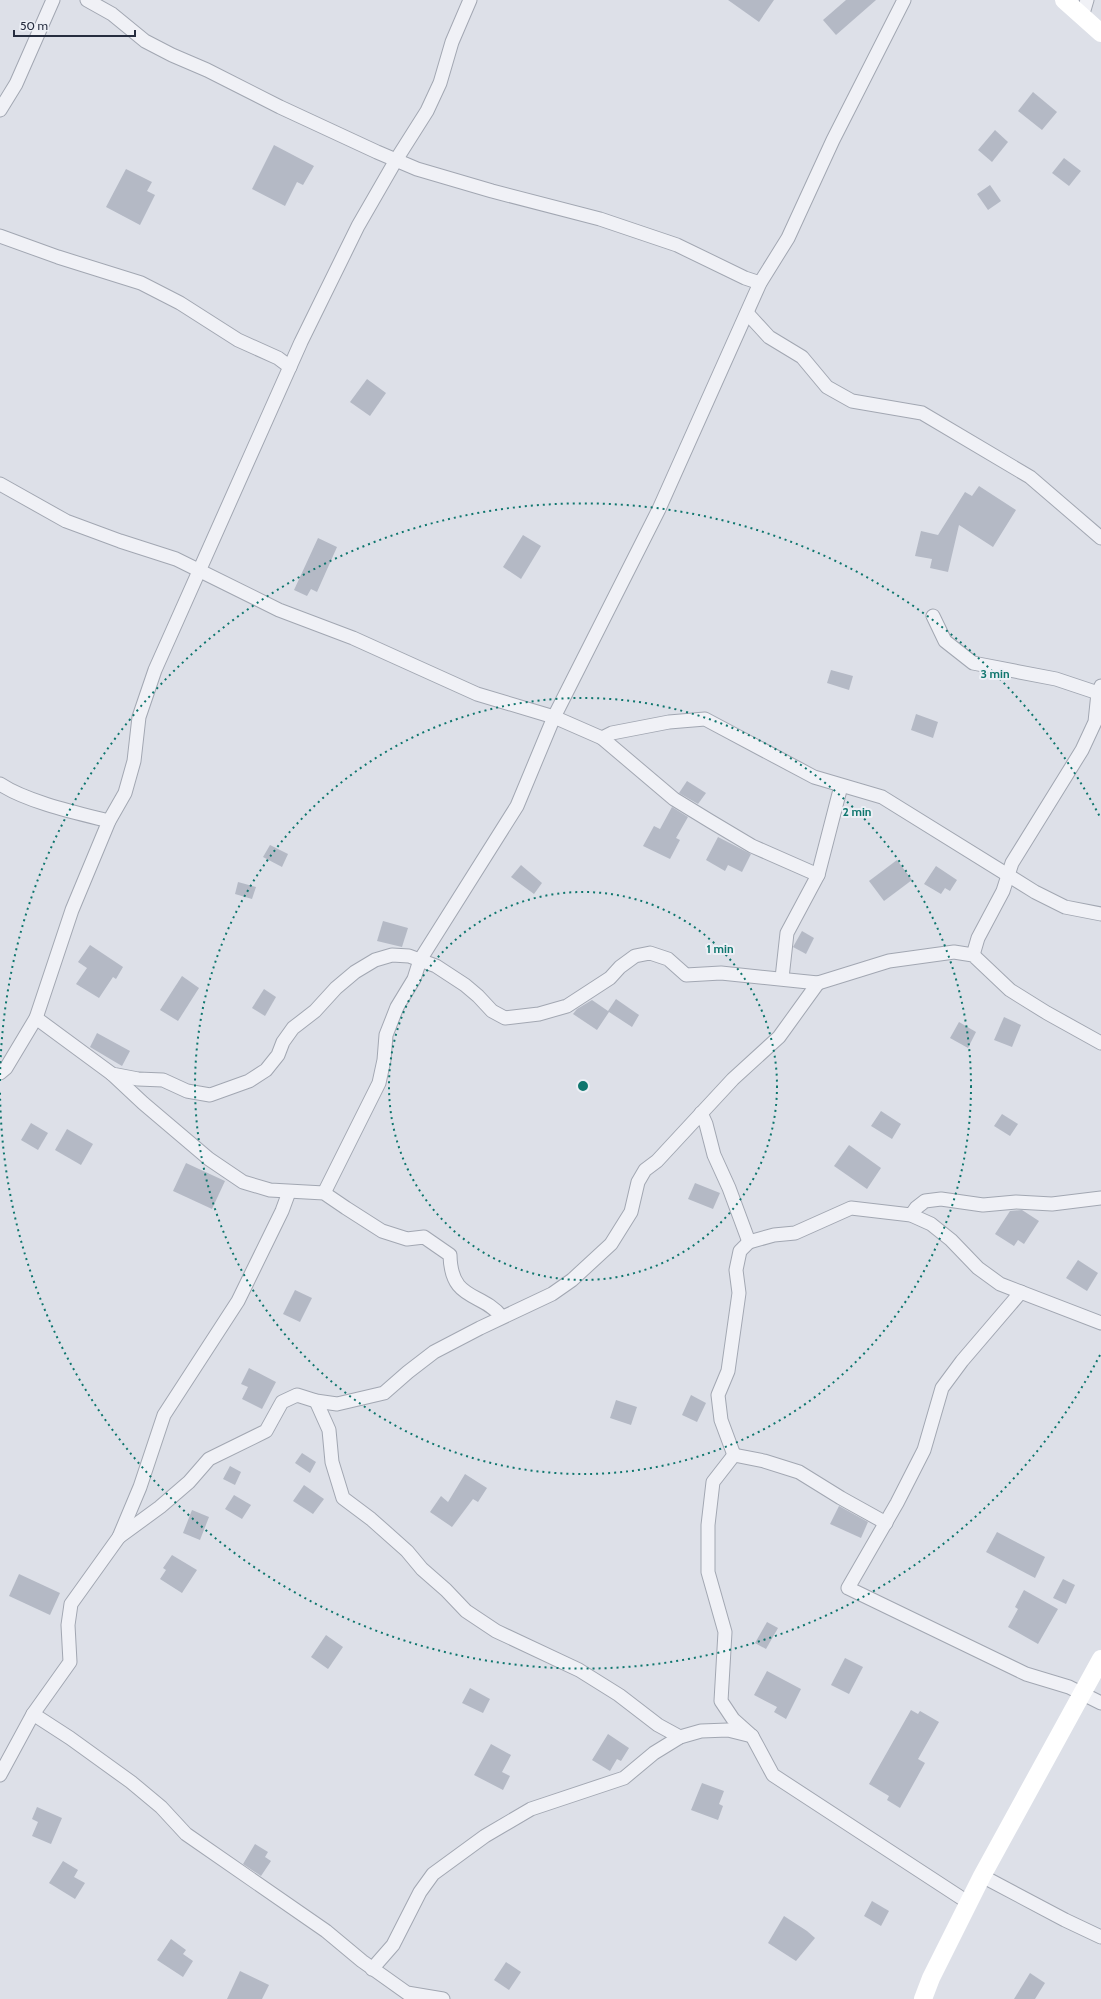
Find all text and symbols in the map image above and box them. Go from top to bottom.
scale bar [14,12,135,38]
text: 50 m [20,18,48,33]
text: 3 min [980,666,1010,681]
text: 2 min [843,804,871,819]
text: 1 min [706,941,734,956]
centre of rings [576,1079,590,1093]

